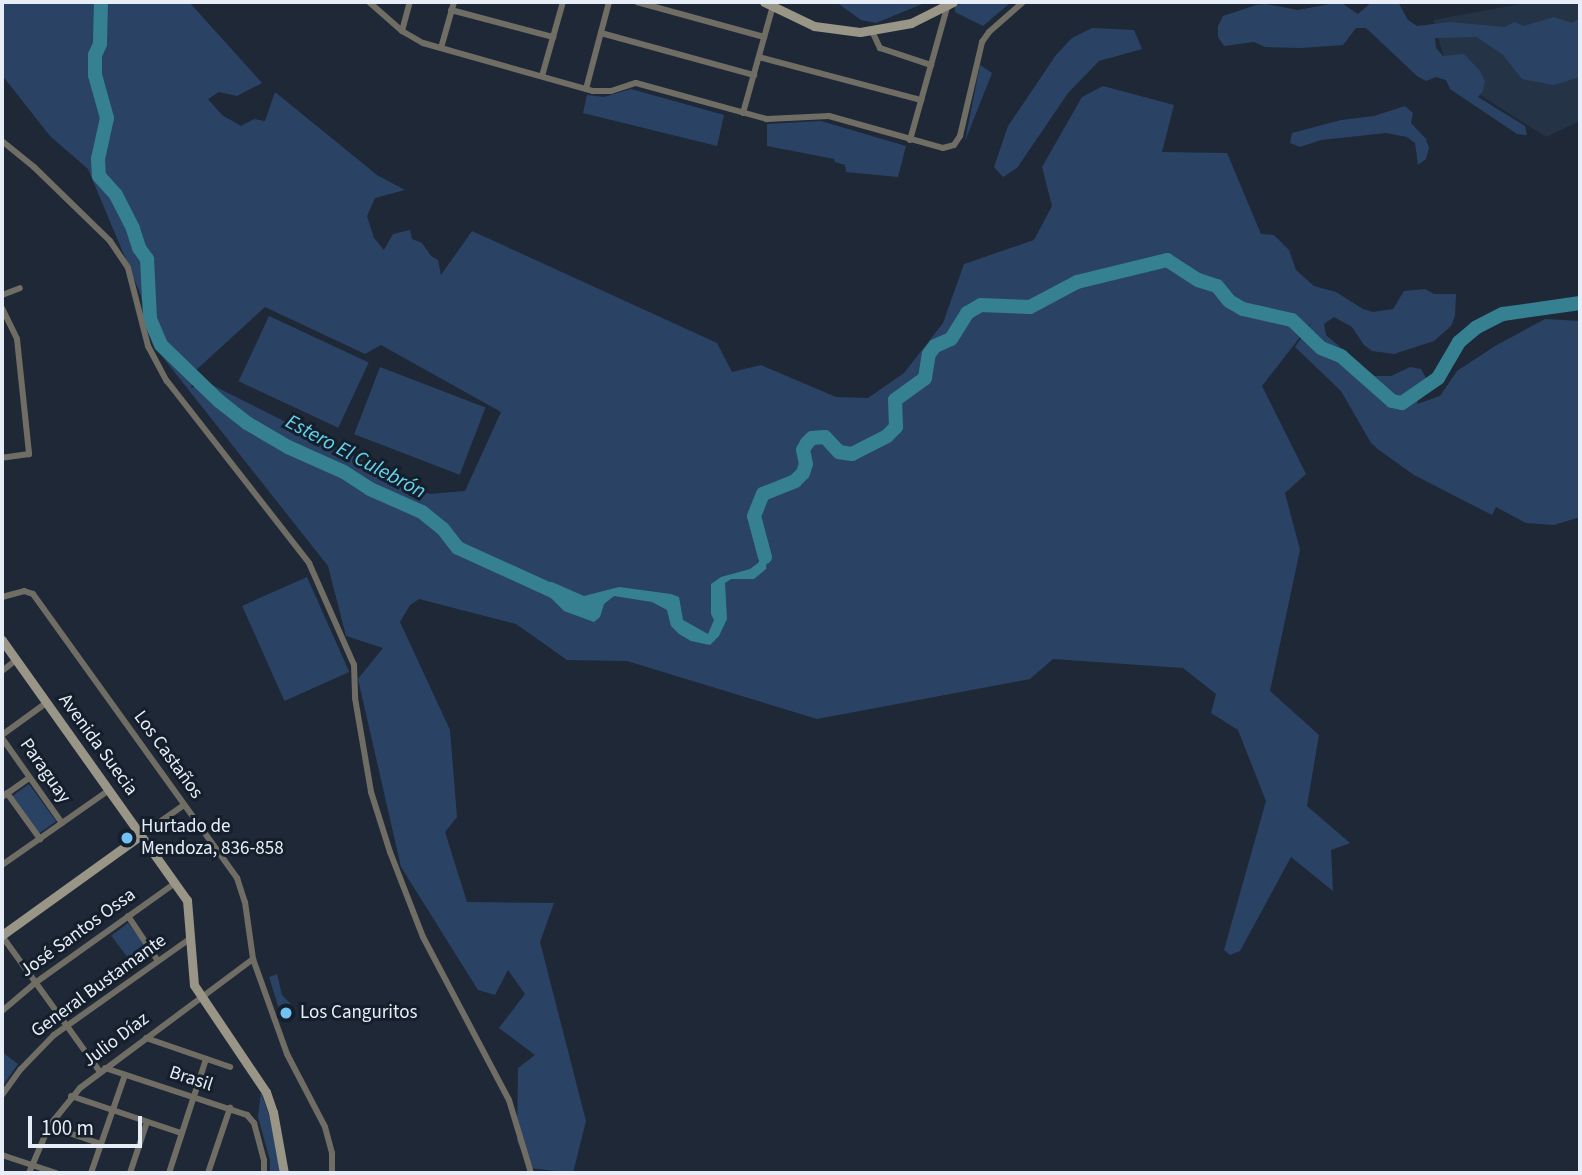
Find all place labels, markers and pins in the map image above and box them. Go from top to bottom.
place label: Hurtado de Mendoza, 836-858 [141,816,284,860]
marker: Hurtado de Mendoza, 836-858 [119,830,135,846]
place label: Los Canguritos [300,1002,417,1024]
marker: Los Canguritos [278,1005,294,1021]

